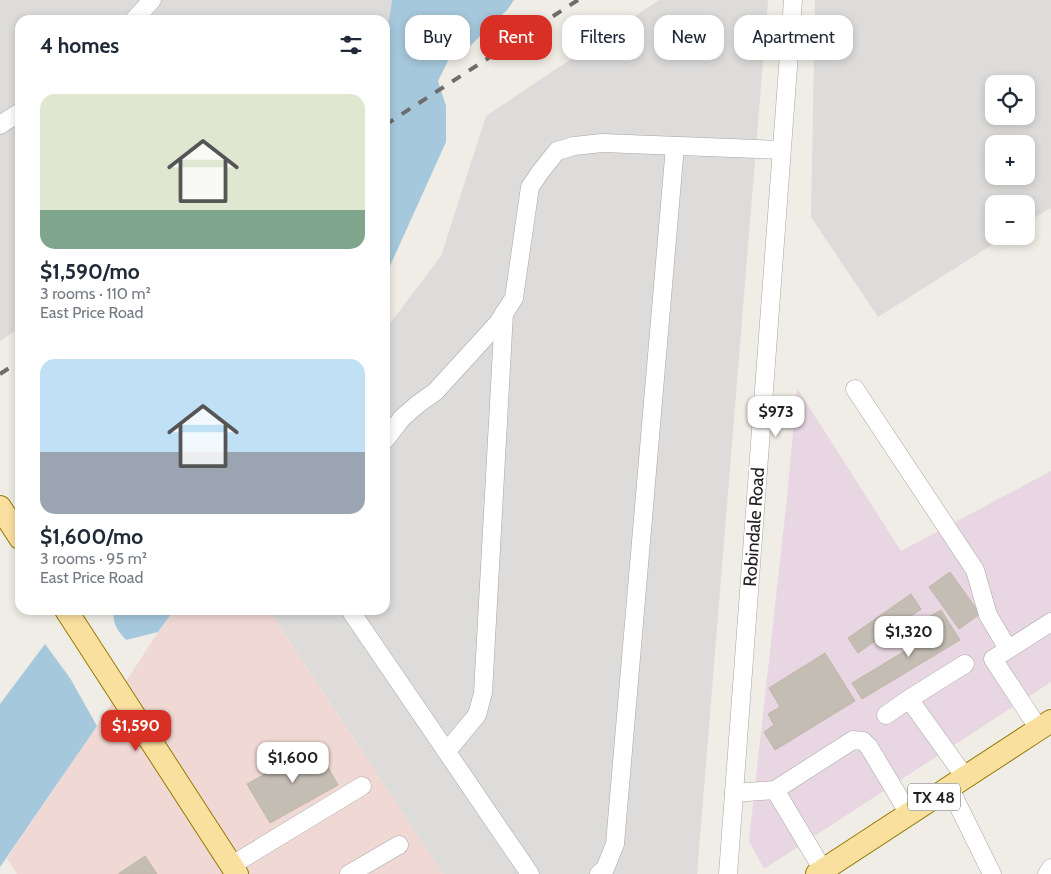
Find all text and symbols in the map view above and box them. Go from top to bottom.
chip: Buy [405,15,470,60]
chip: Rent [480,15,552,60]
chip: Filters [562,15,644,60]
chip: New [654,15,724,60]
chip: Apartment [734,15,853,60]
icon: filters [337,31,365,59]
text: 4 homes [40,33,119,58]
map controls [985,75,1035,245]
button: locate [985,75,1035,125]
icon: home [158,126,248,216]
button: + [985,135,1035,185]
button: − [985,195,1035,245]
text: $1,590/mo [40,259,140,284]
text: 3 rooms · 110 m² [40,284,151,303]
text: East Price Road [40,303,143,322]
icon: home [158,391,248,481]
pin: $973 [746,396,806,438]
text: $973 [758,402,794,421]
street label: Robindale Road [739,467,769,587]
text: $1,600/mo [40,524,143,549]
text: 3 rooms · 95 m² [40,549,147,568]
text: East Price Road [40,568,143,587]
pin: $1,320 [868,616,950,658]
text: $1,320 [885,622,933,641]
pin: $1,590 [95,710,177,752]
text: $1,590 [112,716,160,735]
pin: $1,600 [252,742,334,784]
text: $1,600 [268,748,318,767]
road number: TX 48 [908,784,960,810]

